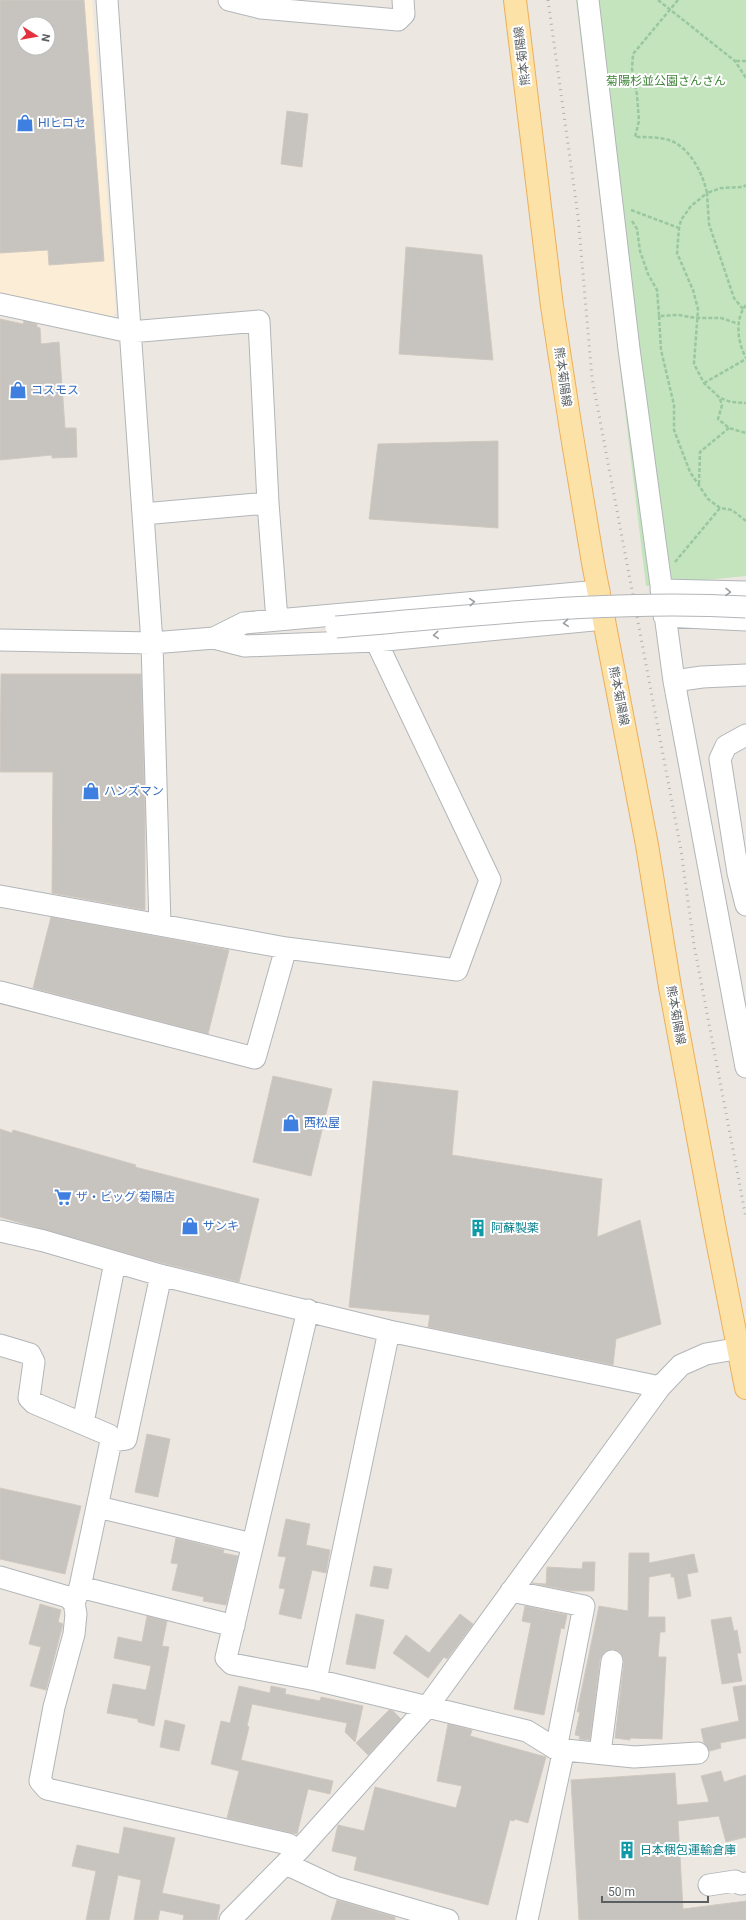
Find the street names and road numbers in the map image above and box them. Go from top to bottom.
street label: 熊本菊陽線 [511,25,533,87]
street label: 熊本菊陽線 [552,346,574,408]
street label: 熊本菊陽線 [606,665,632,727]
street label: 熊本菊陽線 [664,984,688,1046]

